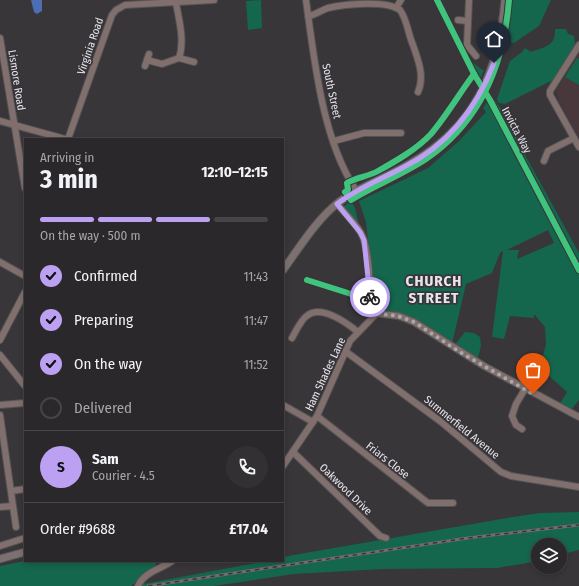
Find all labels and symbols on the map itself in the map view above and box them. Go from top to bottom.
street label: Virginia Road [75,16,106,76]
pin [477,22,511,63]
street label: Lismore Road [5,49,28,111]
street label: South Street [319,62,344,120]
street label: Invicta Way [499,105,534,156]
district label: CHURCH STREET [406,272,462,307]
courier [350,277,390,317]
street label: Ham Shades Lane [303,335,348,413]
pin [516,353,550,394]
street label: Summerfield Avenue [421,393,502,462]
street label: Friars Close [363,439,412,481]
street label: Oakwood Drive [317,461,375,518]

